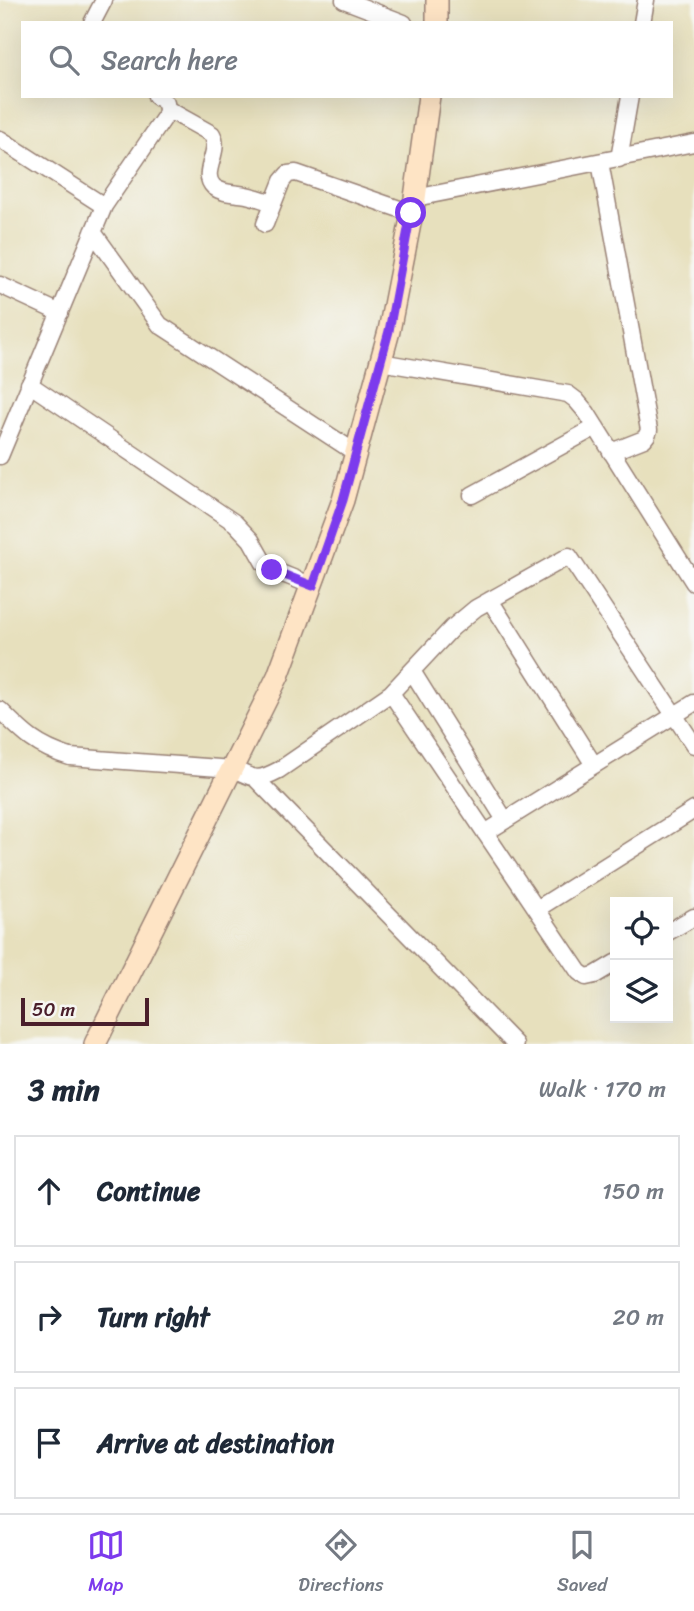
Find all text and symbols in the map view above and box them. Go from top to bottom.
search box [21,21,673,98]
text: Search here [101,37,238,83]
icon: search [45,41,83,79]
route start [395,197,426,228]
route end [256,554,287,585]
map controls [610,897,673,1023]
button: locate [610,897,673,960]
button: layers [610,960,673,1023]
text: 50 m [32,993,75,1026]
scale bar [21,995,149,1027]
text: 3 min [28,1063,100,1117]
text: Walk · 170 m [539,1069,666,1110]
text: Continue [97,1168,200,1214]
text: 150 m [602,1171,664,1212]
icon: ahead [30,1172,68,1210]
text: Turn right [97,1294,210,1340]
text: 20 m [613,1297,664,1338]
icon: right [30,1298,68,1336]
text: Arrive at destination [97,1420,334,1466]
icon: arrive [30,1424,68,1462]
tab: Map [87,1526,125,1601]
tab: Directions [298,1526,384,1601]
tab: Saved [557,1526,607,1601]

